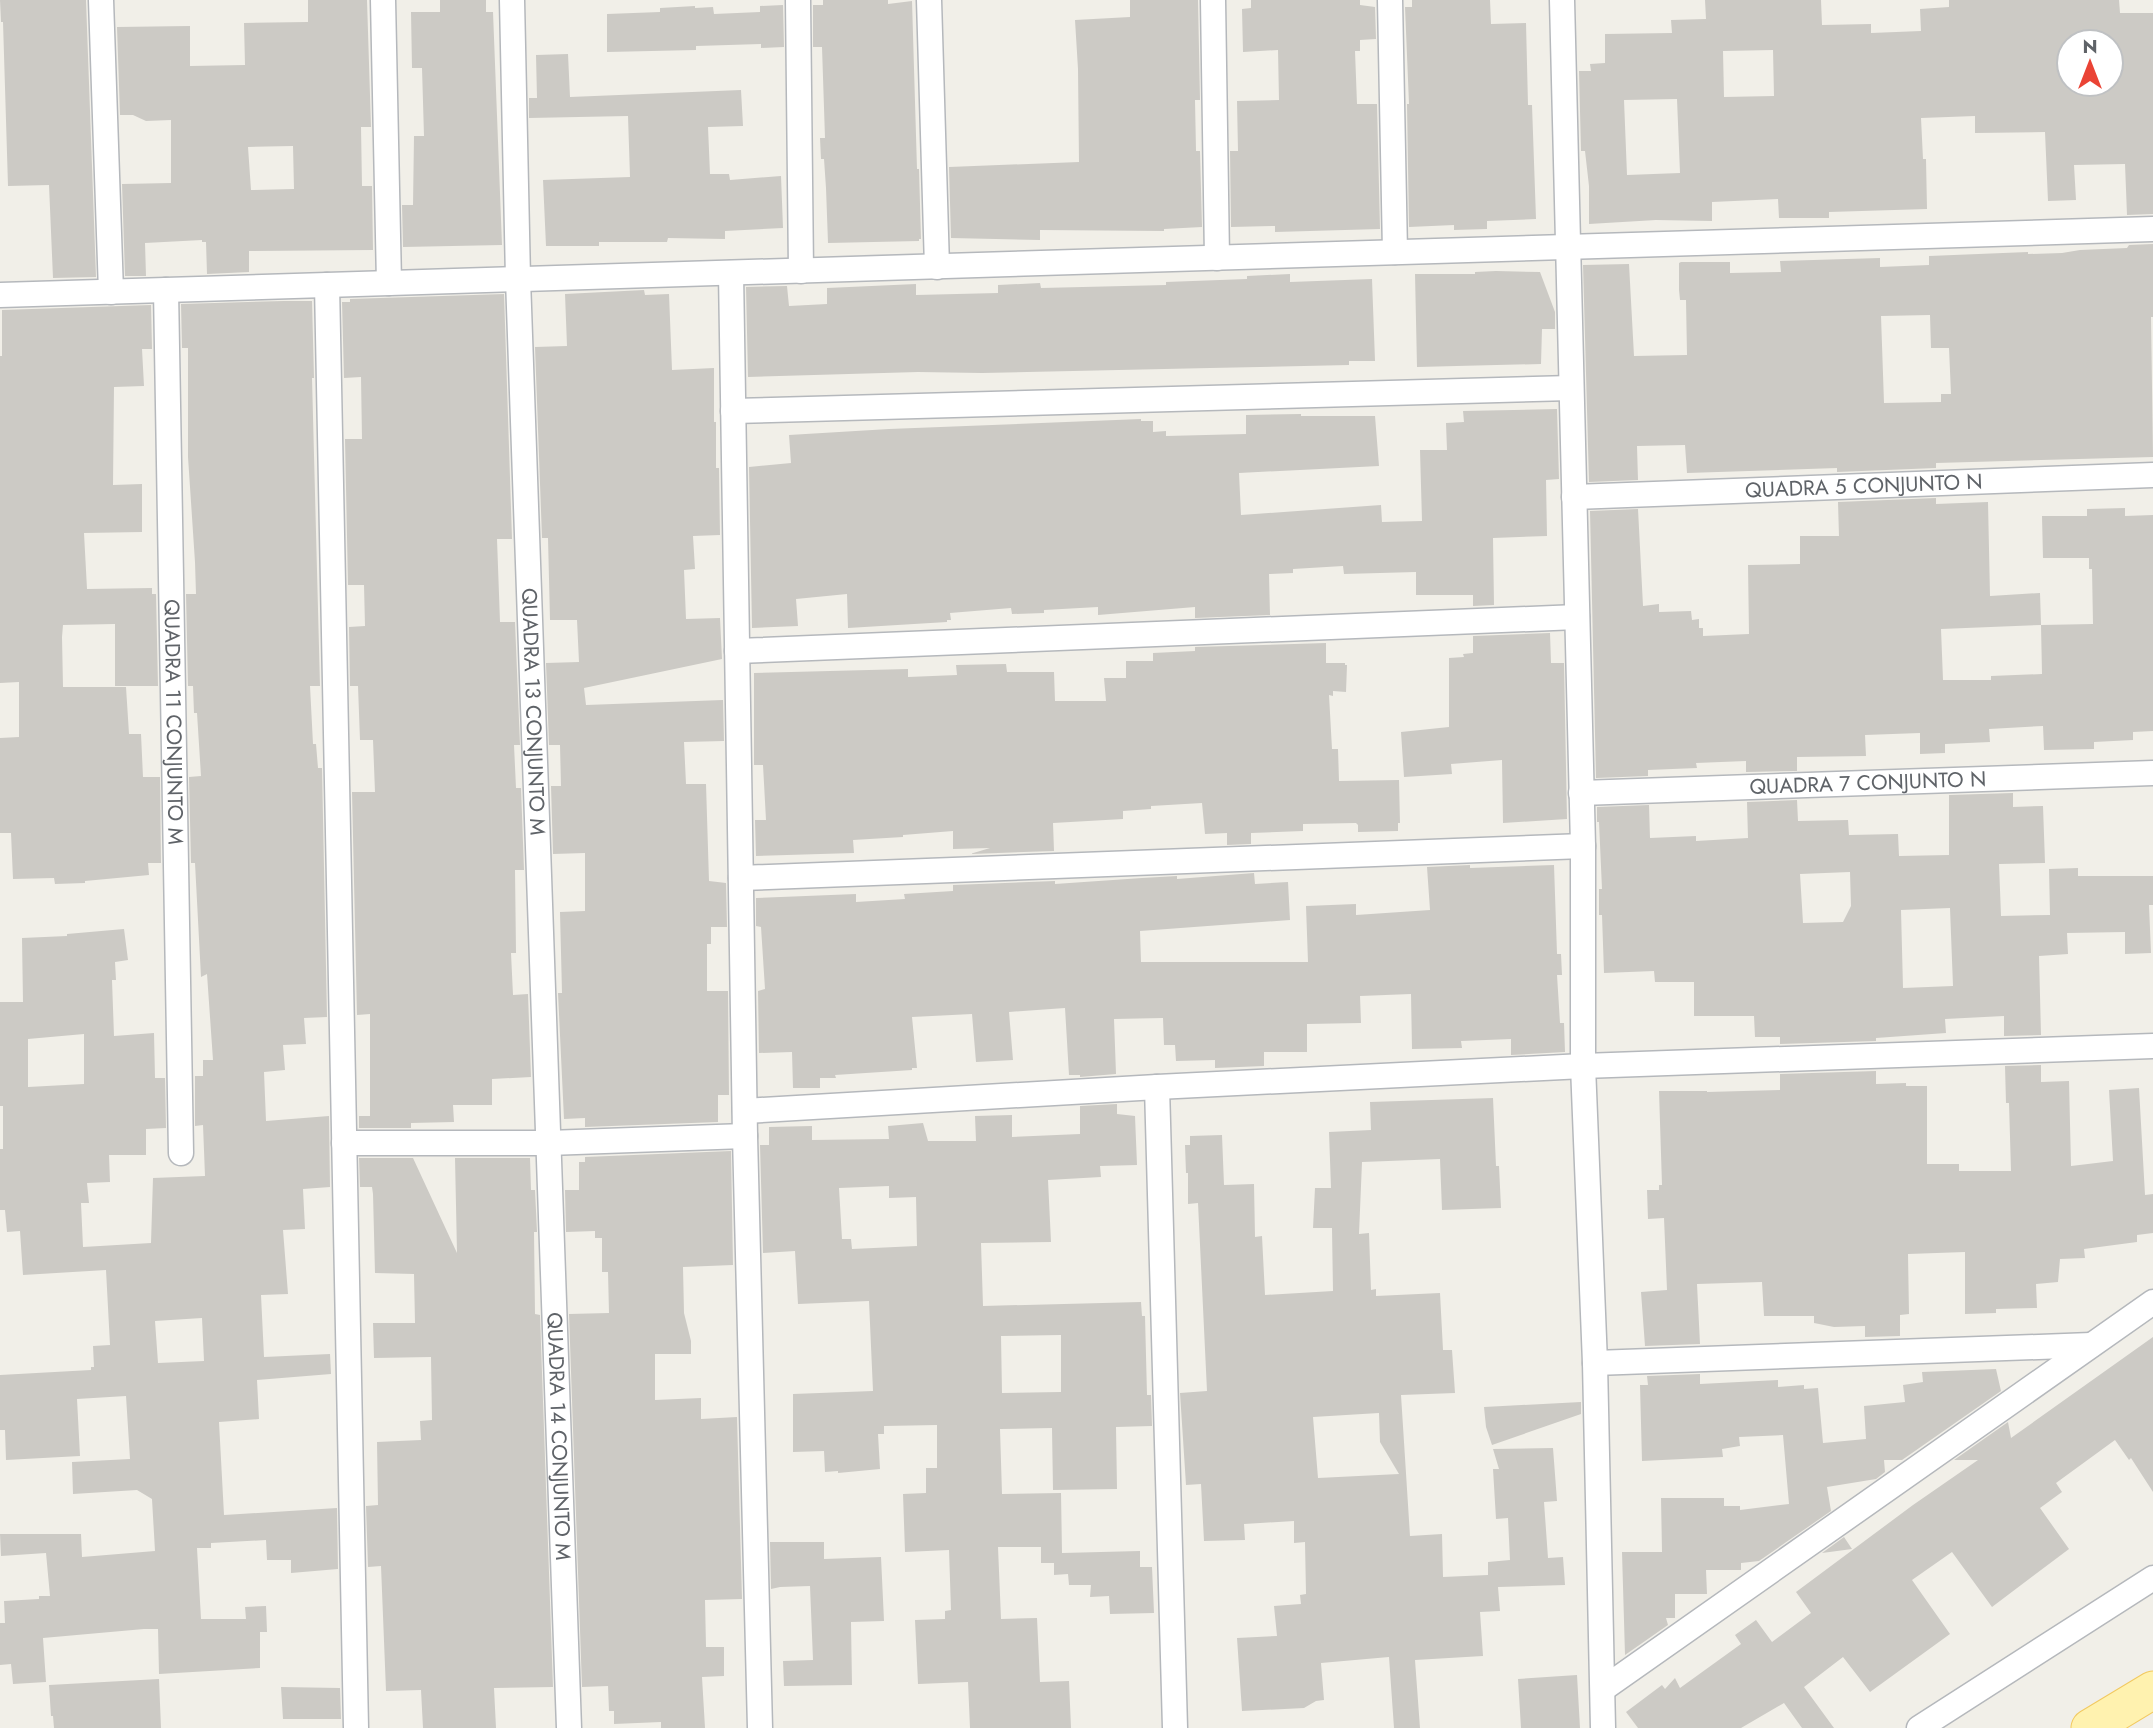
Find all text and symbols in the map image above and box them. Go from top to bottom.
north arrow [2055,28,2125,98]
text: N [2082,33,2098,60]
street label: QUADRA 5 CONJUNTO N [1744,466,1983,505]
street label: QUADRA 13 CONJUNTO M [514,587,553,836]
street label: QUADRA 11 CONJUNTO M [156,599,191,845]
street label: QUADRA 7 CONJUNTO N [1749,764,1987,802]
street label: QUADRA 14 CONJUNTO M [539,1312,578,1561]

